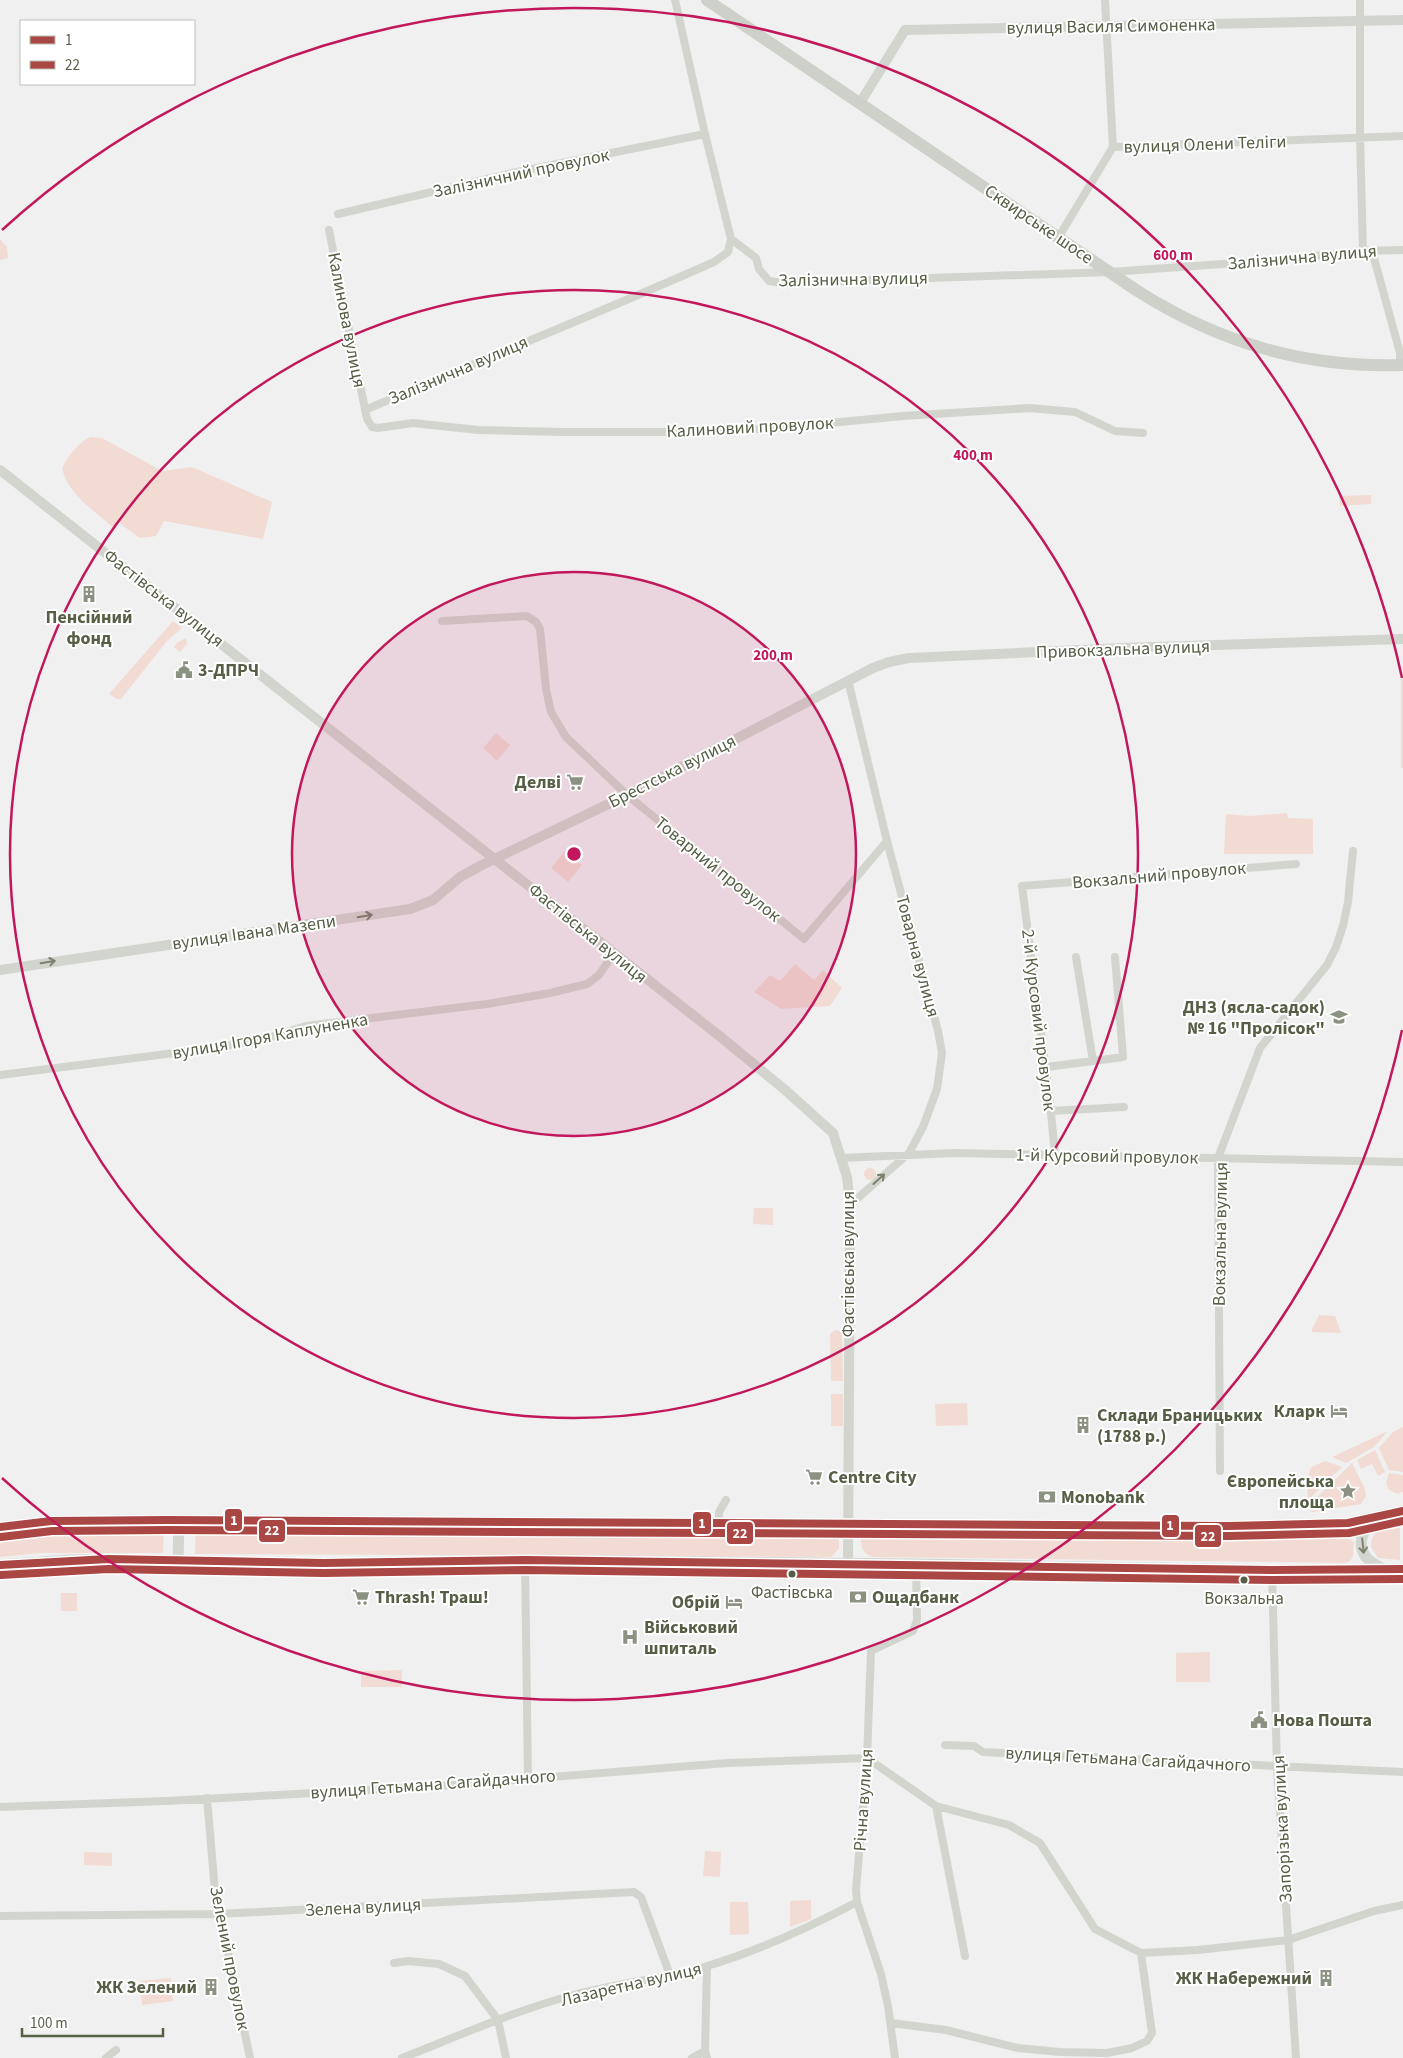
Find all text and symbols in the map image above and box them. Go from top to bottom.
street label: вулиця Василя Симоненка [1006,12,1216,41]
legend [20,20,195,85]
text: 1 [65,30,72,51]
text: 22 [65,55,80,76]
street label: вулиця Олени Теліги [1123,129,1287,160]
street label: Залізничний провулок [430,143,612,204]
street label: Сквирське шосе [979,179,1098,270]
street label: Залізнична вулиця [1226,239,1378,276]
text: 600 m [1153,245,1193,266]
street label: Калинова вулиця [321,250,372,390]
street label: Залізнична вулиця [778,266,928,293]
street label: Залізнична вулиця [384,330,532,411]
street label: Калиновий провулок [666,411,834,444]
text: 400 m [953,445,993,466]
street label: Фастівська вулиця [98,543,229,653]
building icon: Пенсійний фонд [79,584,99,604]
place label: Пенсійний фонд [45,605,133,651]
street label: Привокзальна вулиця [1035,634,1211,665]
text: 200 m [753,645,793,666]
place label: 3-ДПРЧ [198,658,259,683]
public building icon: 3-ДПРЧ [174,660,194,680]
street label: Брестська вулиця [604,728,740,814]
place label: Делві [515,770,561,795]
supermarket icon: Делві [565,772,585,792]
street label: Товарний провулок [649,811,786,928]
centre of rings [565,845,583,863]
street label: Вокзальний провулок [1071,855,1247,896]
street label: Фастівська вулиця [523,878,653,989]
street label: Товарна вулиця [889,892,946,1020]
street label: вулиця Івана Мазепи [171,909,338,956]
one-way arrow [356,910,372,920]
street label: 2-й Курсовий провулок [1015,928,1062,1112]
one-way arrow [40,956,56,966]
place label: ДНЗ (ясла-садок) № 16 "Пролісок" [1183,995,1325,1041]
street label: вулиця Ігоря Каплуненка [170,1007,370,1066]
school or university icon: ДНЗ (ясла-садок) № 16 "Пролісок" [1329,1007,1349,1027]
street label: 1-й Курсовий провулок [1015,1142,1199,1171]
street label: Вокзальна вулиця [1207,1162,1234,1306]
one-way arrow [873,1173,886,1185]
street label: Фастівська вулиця [836,1191,861,1337]
place label: Кларк [1274,1399,1325,1424]
hotel icon: Кларк [1329,1401,1349,1421]
place label: Склади Браницьких (1788 р.) [1097,1403,1263,1449]
building icon: Склади Браницьких (1788 р.) [1073,1415,1093,1435]
place label: Centre City [828,1465,917,1490]
supermarket icon: Centre City [804,1467,824,1487]
place label: Європейська площа [1227,1469,1334,1515]
place icon: Європейська площа [1338,1481,1358,1501]
place label: Monobank [1061,1485,1145,1510]
bank icon: Monobank [1037,1487,1057,1507]
line badge: 1 [224,1508,243,1532]
text: 1 [230,1511,238,1531]
line badge: 1 [692,1511,712,1535]
text: 1 [698,1514,706,1534]
line badge: 1 [1161,1514,1180,1538]
text: 1 [1166,1516,1174,1536]
line badge: 22 [258,1519,286,1543]
text: 22 [265,1521,279,1541]
line badge: 22 [726,1521,754,1545]
text: 22 [733,1524,747,1544]
line badge: 22 [1194,1524,1222,1548]
text: 22 [1201,1527,1215,1547]
one-way arrow [1358,1538,1368,1554]
marker: Фастівська [787,1569,797,1579]
marker: Вокзальна [1239,1575,1249,1585]
place label: Фастівська [751,1581,833,1605]
place label: Thrash! Траш! [375,1585,489,1610]
place label: Ощадбанк [872,1585,959,1610]
supermarket icon: Thrash! Траш! [351,1587,371,1607]
bank icon: Ощадбанк [848,1587,868,1607]
place label: Вокзальна [1204,1587,1284,1611]
place label: Обрій [672,1590,720,1615]
hotel icon: Обрій [724,1592,744,1612]
place label: Військовий шпиталь [644,1615,738,1661]
hospital icon: Військовий шпиталь [620,1627,640,1647]
place label: Нова Пошта [1273,1708,1372,1733]
public building icon: Нова Пошта [1249,1710,1269,1730]
street label: вулиця Гетьмана Сагайдачного [1005,1741,1251,1778]
street label: Річна вулиця [847,1748,880,1852]
street label: Запорізька вулиця [1266,1754,1299,1904]
street label: вулиця Гетьмана Сагайдачного [310,1763,556,1806]
street label: Зелений провулок [203,1884,256,2033]
street label: Зелена вулиця [304,1892,422,1923]
street label: Лазаретна вулиця [558,1956,704,2013]
place label: ЖК Набережний [1176,1966,1312,1991]
building icon: ЖК Набережний [1316,1968,1336,1988]
place label: ЖК Зелений [96,1975,197,2000]
building icon: ЖК Зелений [201,1977,221,1997]
scale bar [22,2006,164,2038]
text: 100 m [30,2013,68,2034]

